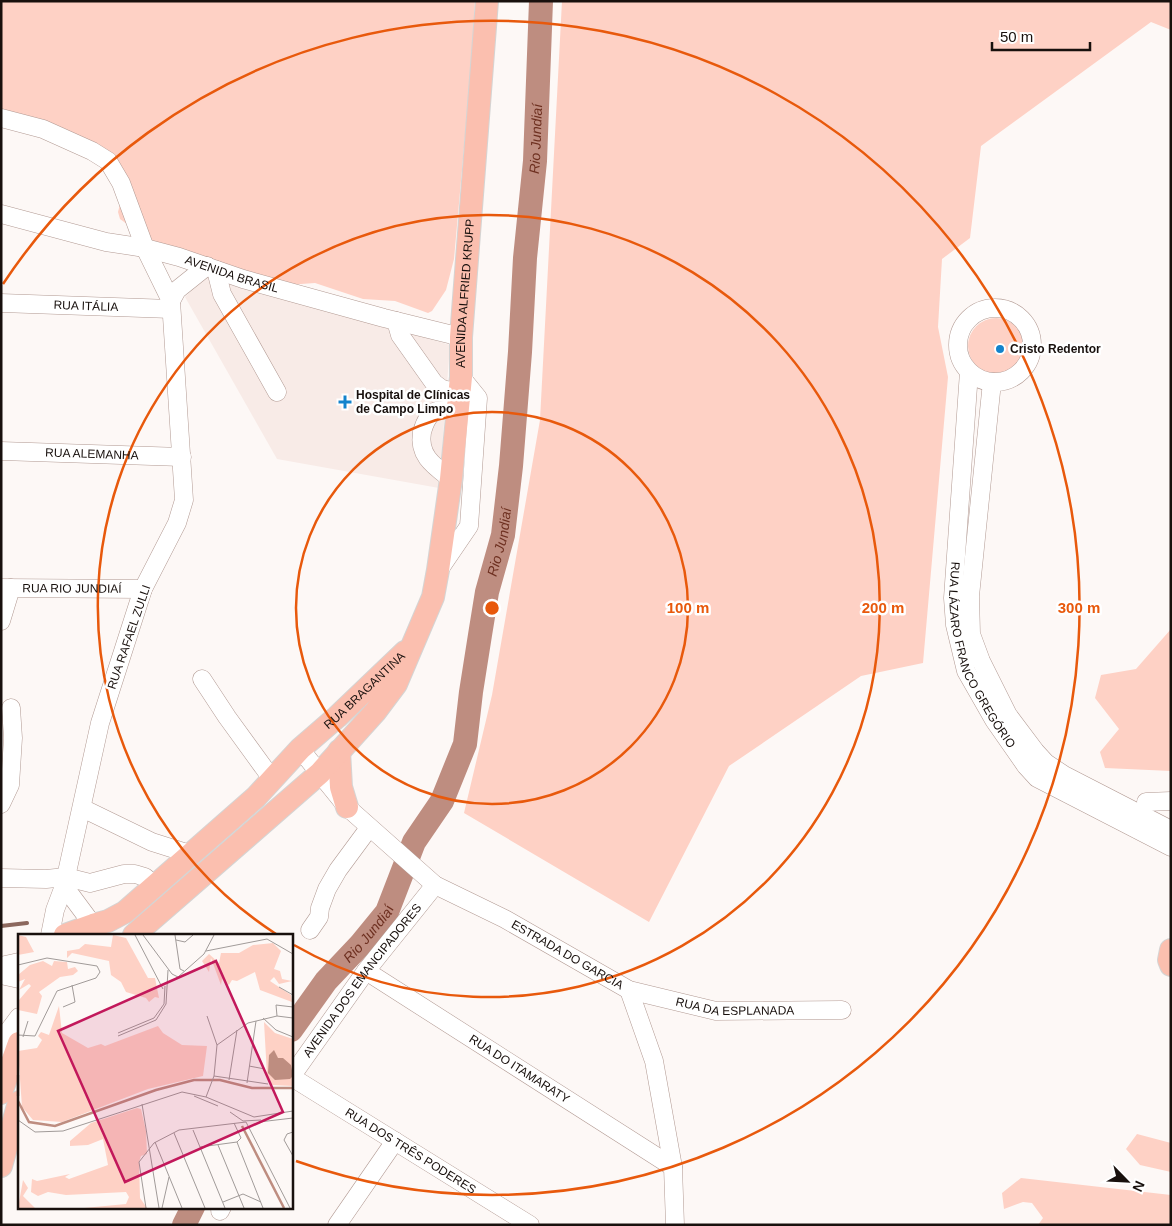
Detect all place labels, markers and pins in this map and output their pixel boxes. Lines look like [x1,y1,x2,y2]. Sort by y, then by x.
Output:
place label: Cristo Redentor [1010,342,1101,356]
marker: Cristo Redentor [994,343,1006,355]
place label: Hospital de Clínicas de Campo Limpo [356,388,470,416]
marker: Hospital de Clínicas de Campo Limpo [338,395,352,409]
centre of rings [483,599,501,617]

